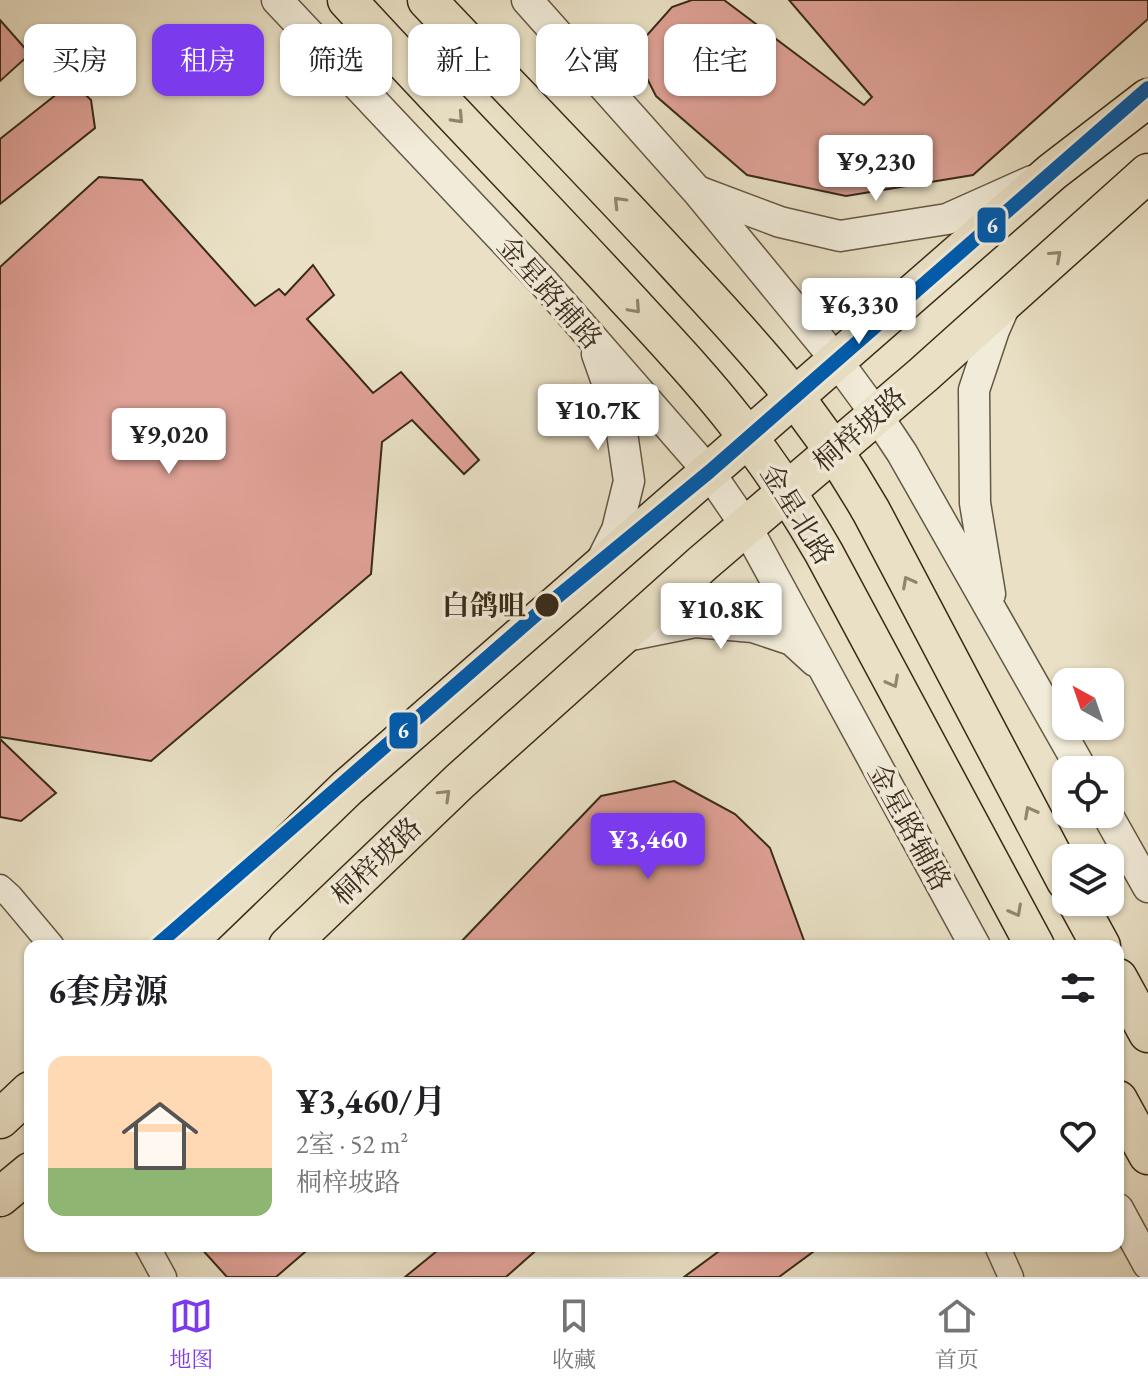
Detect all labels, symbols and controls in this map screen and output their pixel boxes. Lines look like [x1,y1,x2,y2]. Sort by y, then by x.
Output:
chip: 买房 [24,24,136,96]
chip: 租房 [152,24,264,96]
chip: 筛选 [280,24,392,96]
chip: 新上 [408,24,520,96]
chip: 公寓 [536,24,648,96]
chip: 住宅 [664,24,776,96]
one-way arrow [449,109,463,123]
pin: ¥9,230 [811,135,941,203]
text: ¥9,230 [837,144,915,178]
one-way arrow [614,196,628,211]
line badge: 6 [976,206,1007,244]
text: 6 [986,211,998,240]
street label: 金星路辅路 [490,228,610,356]
one-way arrow [1046,251,1061,265]
pin: ¥6,330 [794,278,924,346]
text: ¥6,330 [820,287,898,321]
one-way arrow [626,299,640,313]
street label: 桐梓坡路 [805,379,913,479]
pin: ¥10.7K [533,384,663,452]
text: ¥10.7K [556,393,640,427]
pin: ¥9,020 [104,408,234,476]
text: ¥9,020 [130,417,208,451]
street label: 金星北路 [753,457,843,571]
one-way arrow [903,576,918,591]
pin: ¥10.8K [656,583,786,651]
place label: 白鸽咀 [442,587,526,623]
marker: 白鸽咀 [533,591,561,619]
text: ¥10.8K [679,592,763,626]
north arrow [1052,668,1124,740]
map controls [1052,668,1124,916]
one-way arrow [883,673,899,687]
line badge: 6 [388,711,419,750]
text: 6 [397,716,409,745]
button: locate [1052,756,1124,828]
street label: 金星路辅路 [860,757,960,897]
one-way arrow [436,790,450,804]
one-way arrow [1024,806,1039,821]
street label: 桐梓坡路 [323,809,429,913]
pin: ¥3,460 [583,813,713,881]
text: ¥3,460 [609,822,687,856]
button: layers [1052,844,1124,916]
one-way arrow [1006,902,1021,917]
icon: filters [1056,966,1100,1010]
text: 6套房源 [48,969,168,1013]
text: ¥3,460/月 [296,1079,446,1123]
icon: home [112,1088,208,1184]
icon: heart [1056,1114,1100,1158]
text: 2室 · 52 m² [296,1127,408,1161]
text: 桐梓坡路 [296,1165,400,1199]
tab: 地图 [169,1294,213,1374]
tab: 收藏 [552,1294,596,1374]
tab: 首页 [935,1294,979,1374]

